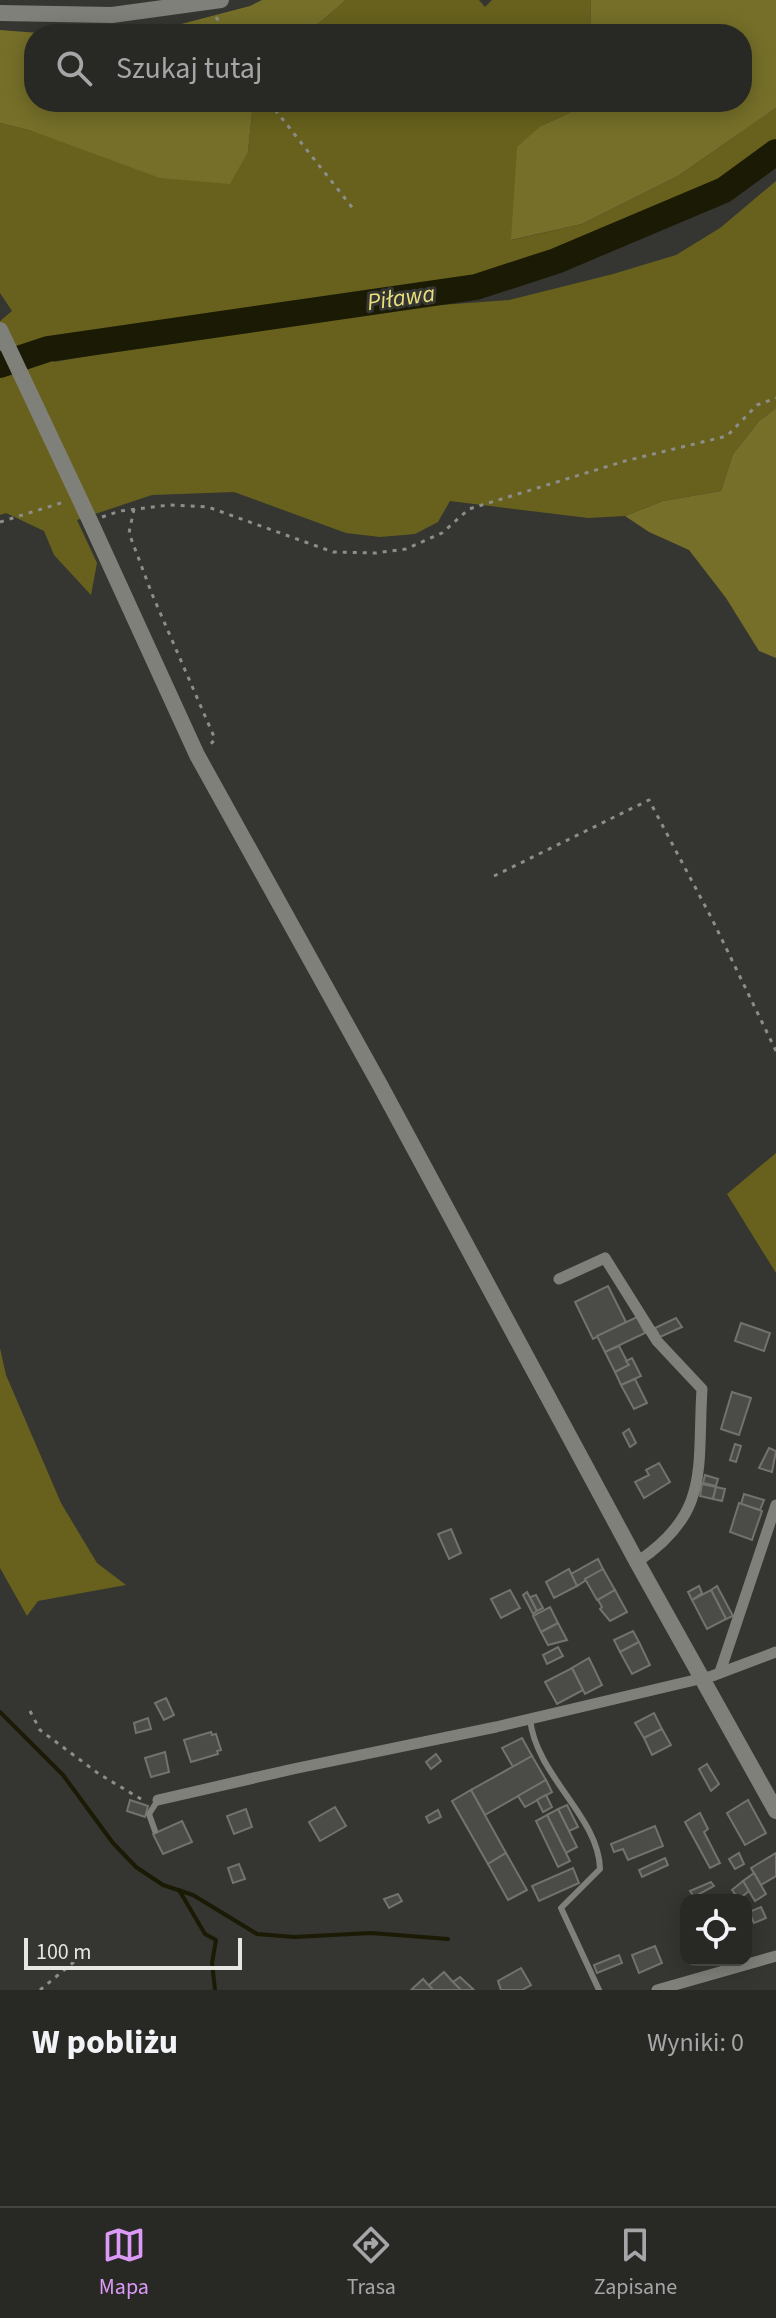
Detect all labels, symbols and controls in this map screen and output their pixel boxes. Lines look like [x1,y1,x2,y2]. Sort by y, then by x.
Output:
search box [24,24,752,112]
icon: search [52,46,96,90]
text: Szukaj tutaj [116,47,262,90]
water label: Piława [365,276,437,320]
map controls [680,1894,752,1966]
button: locate [680,1894,752,1966]
scale bar [24,1934,242,1970]
text: 100 m [36,1936,91,1968]
text: W pobliżu [32,2018,178,2067]
text: Wyniki: 0 [647,2024,744,2061]
tab: Mapa [99,2223,149,2303]
tab: Trasa [347,2223,396,2303]
tab: Zapisane [594,2223,677,2303]

